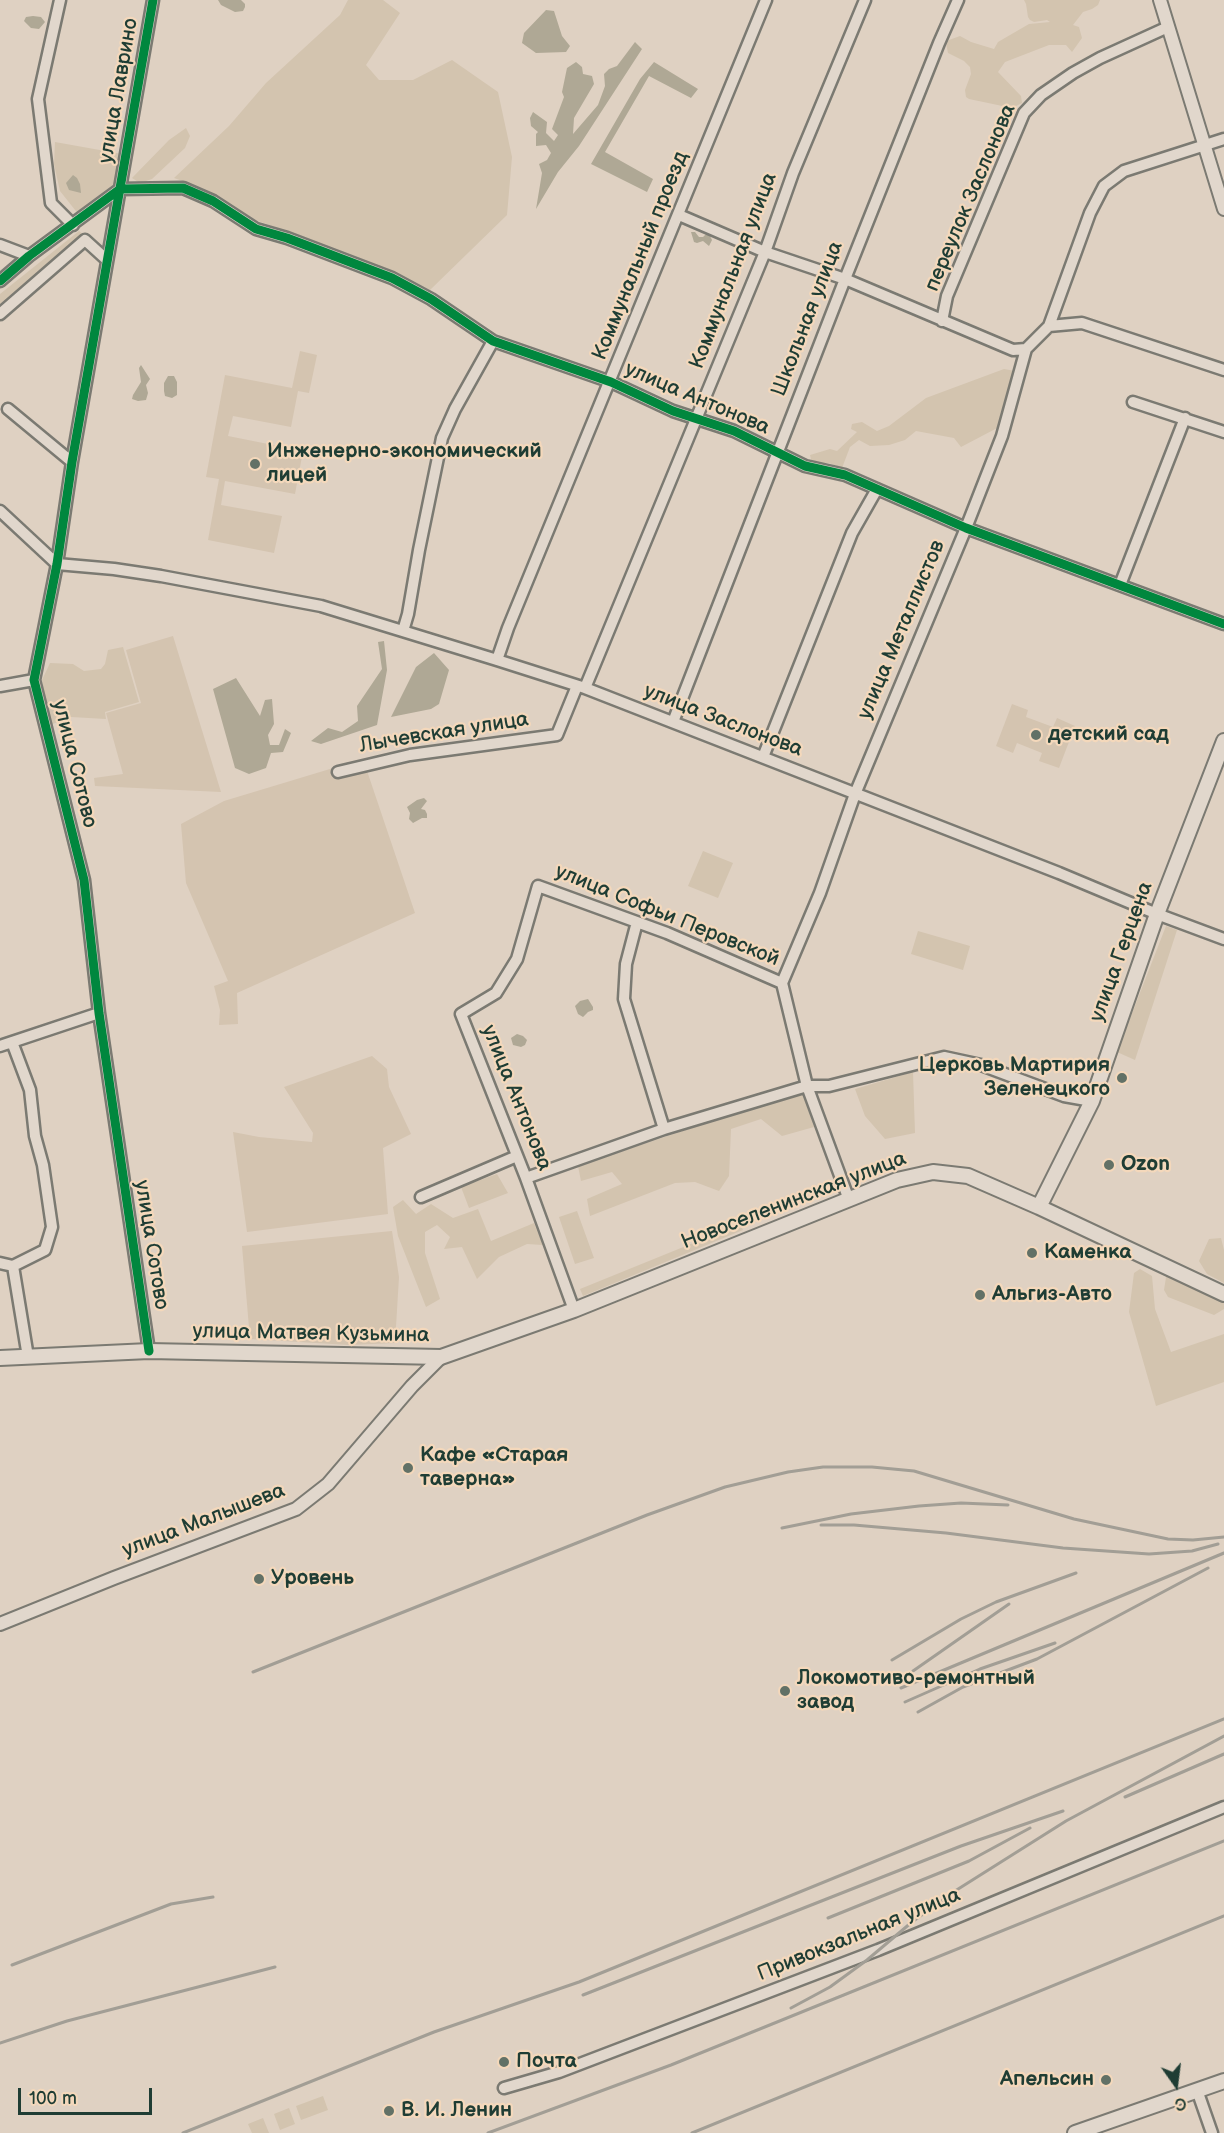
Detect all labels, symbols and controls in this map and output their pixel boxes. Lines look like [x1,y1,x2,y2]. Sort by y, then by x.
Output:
street label: улица Лаврино [94,16,144,166]
street label: переулок Заслонова [920,101,1022,295]
street label: Коммунальный проезд [588,148,694,364]
street label: Коммунальная улица [685,169,783,373]
street label: Школьная улица [767,238,849,400]
street label: улица Антонова [621,357,773,441]
place label: Инженерно-экономический лицей [267,439,542,489]
marker: Инженерно-экономический лицей [248,457,262,471]
street label: улица Металлистов [853,537,951,723]
street label: улица Заслонова [640,679,806,763]
street label: улица Сотово [46,698,102,830]
street label: Лычевская улица [358,707,530,759]
place label: детский сад [1048,722,1169,748]
marker: детский сад [1029,728,1043,742]
street label: улица Софьи Перовской [551,859,783,973]
street label: улица Герцена [1085,878,1159,1026]
street label: улица Антонова [475,1021,557,1175]
place label: Церковь Мартирия Зеленецкого [919,1053,1110,1103]
marker: Церковь Мартирия Зеленецкого [1115,1071,1129,1085]
street label: Новоселенинская улица [678,1146,910,1256]
place label: Ozon [1121,1152,1170,1178]
marker: Ozon [1102,1158,1116,1172]
street label: улица Сотово [128,1178,174,1312]
place label: Каменка [1044,1240,1131,1266]
marker: Каменка [1025,1246,1039,1260]
place label: Альгиз-Авто [992,1282,1112,1308]
marker: Альгиз-Авто [973,1288,987,1302]
street label: улица Матвея Кузьмина [192,1319,430,1349]
place label: Кафе «Старая таверна» [420,1443,568,1493]
marker: Кафе «Старая таверна» [401,1461,415,1475]
street label: улица Малышева [119,1478,289,1564]
place label: Уровень [271,1566,354,1592]
marker: Уровень [252,1572,266,1586]
place label: Локомотиво-ремонтный завод [797,1666,1035,1716]
marker: Локомотиво-ремонтный завод [778,1684,792,1698]
street label: Привокзальная улица [754,1883,964,1987]
place label: Почта [516,2049,577,2075]
marker: Почта [497,2055,511,2069]
north arrow [1146,2055,1206,2115]
place label: Апельсин [1000,2067,1094,2093]
marker: Апельсин [1099,2073,1113,2087]
scale bar [21,2076,154,2114]
text: 100 m [29,2088,77,2109]
text: С [1173,2092,1188,2114]
place label: В. И. Ленин [401,2098,512,2124]
marker: В. И. Ленин [382,2104,396,2118]

